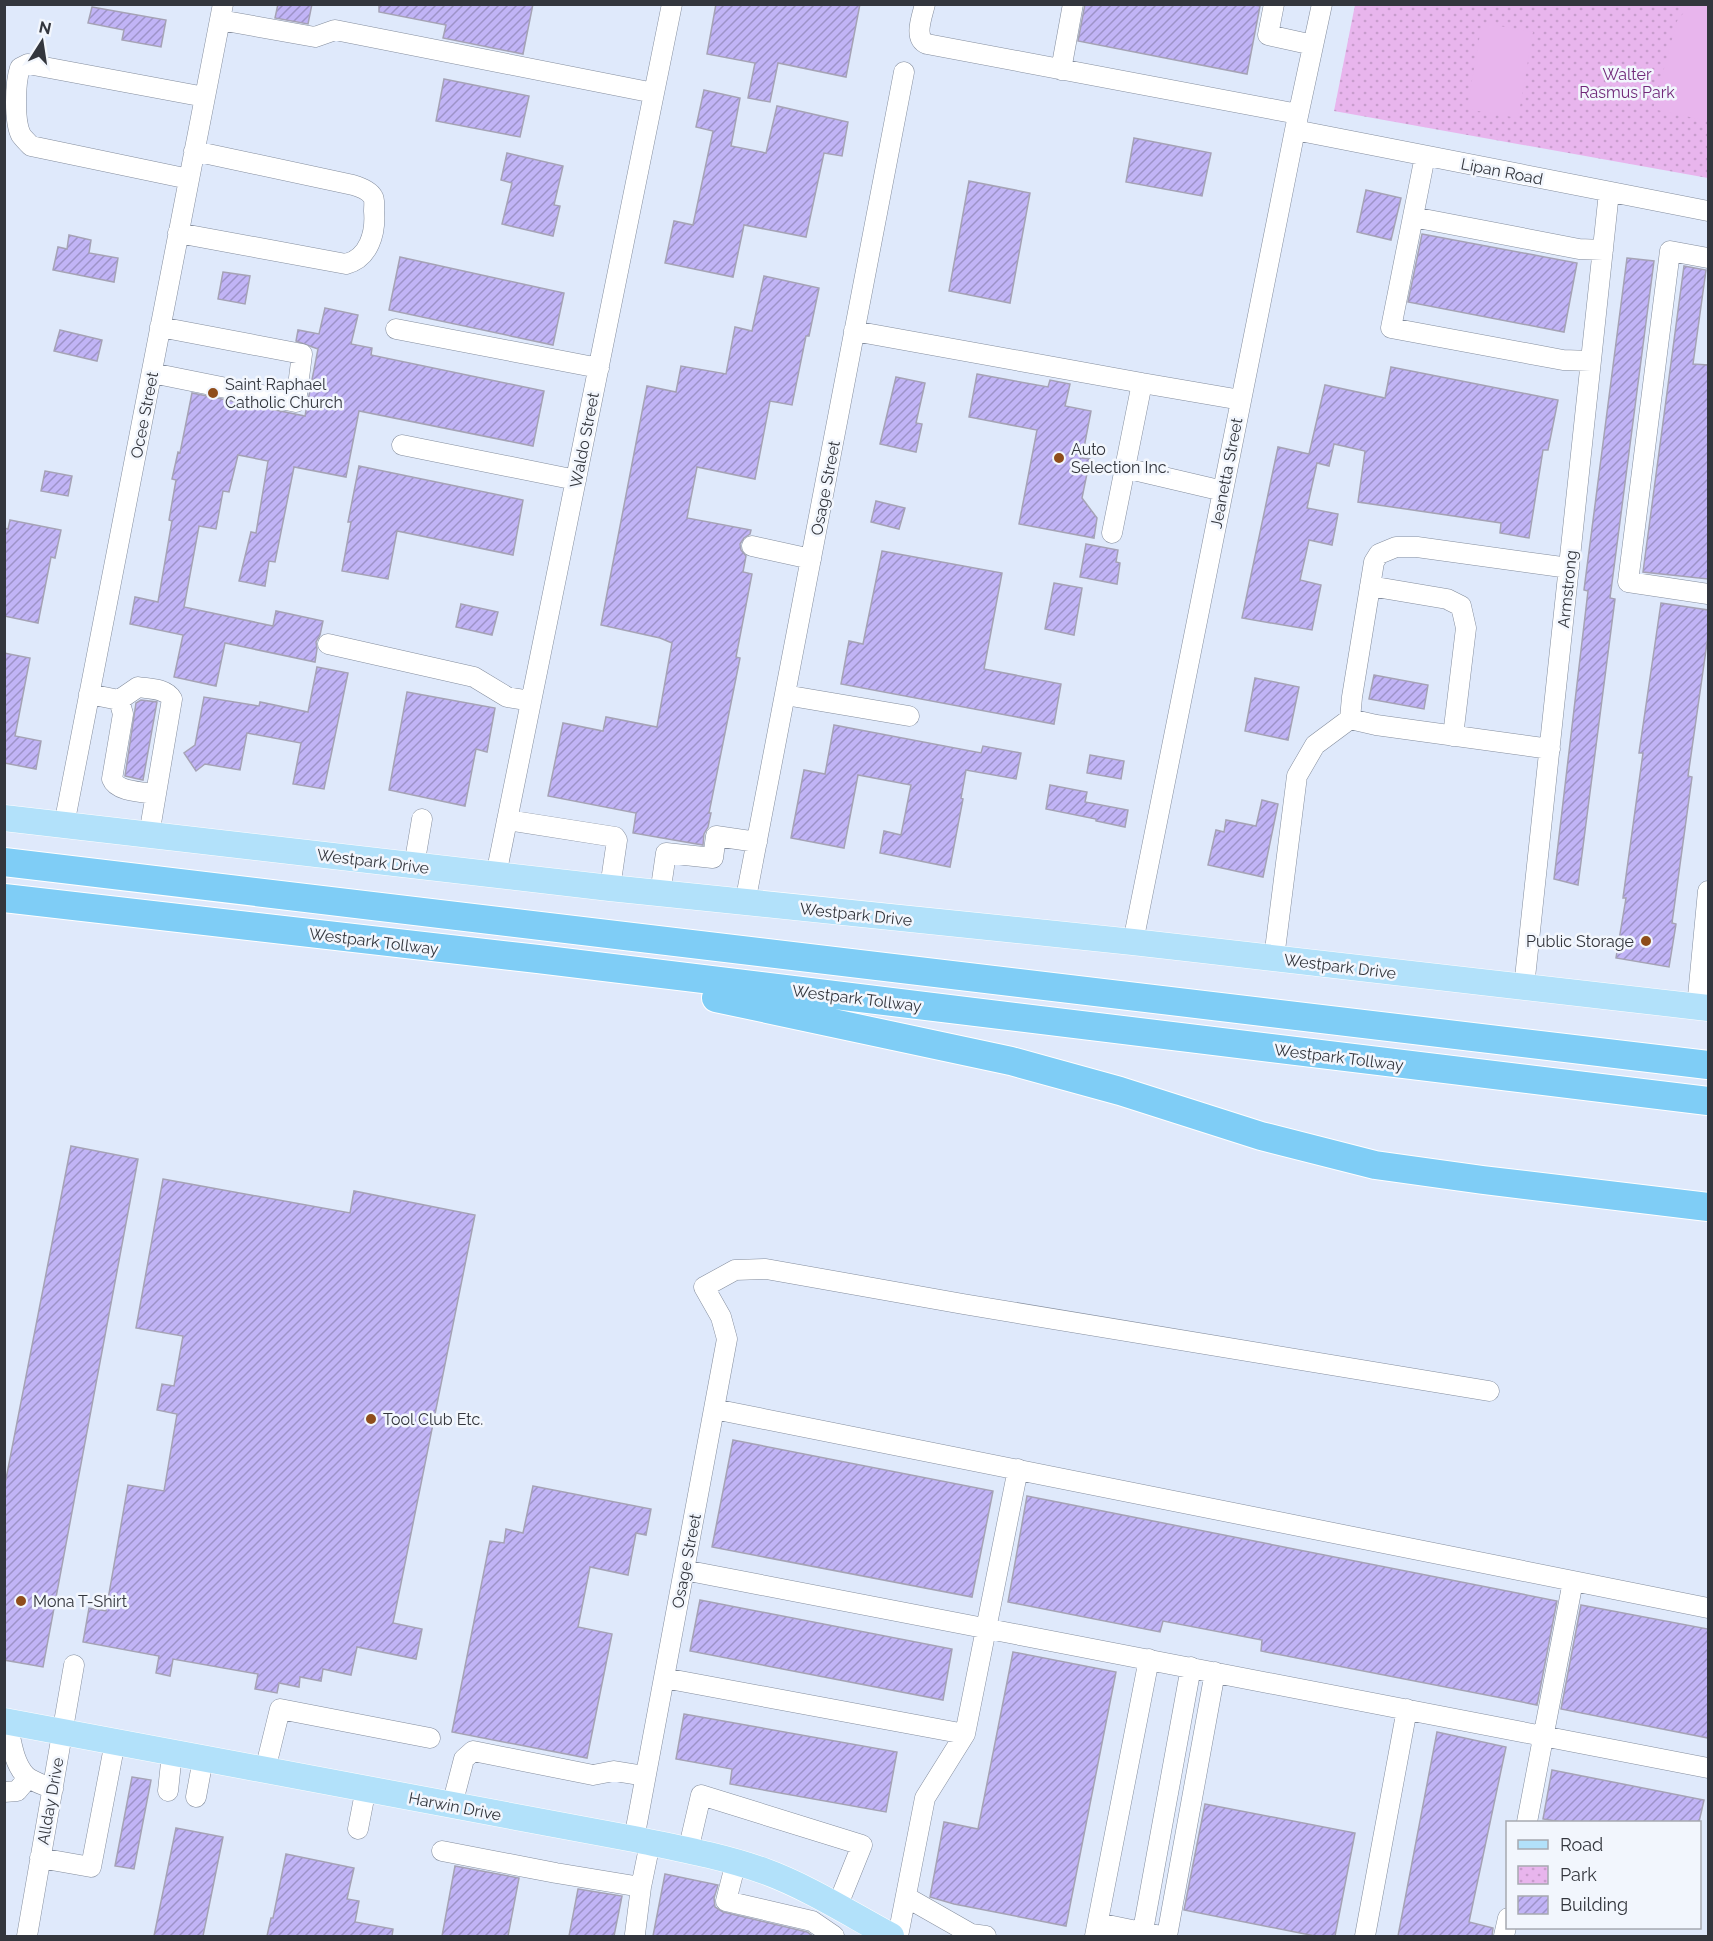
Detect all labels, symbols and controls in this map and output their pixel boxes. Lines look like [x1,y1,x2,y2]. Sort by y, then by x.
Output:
north arrow [12,12,72,72]
text: N [37,17,53,38]
park label: Walter Rasmus Park [1579,65,1675,102]
street label: Lipan Road [1459,154,1545,189]
street label: Ocee Street [127,369,162,460]
place label: Saint Raphael Catholic Church [225,375,343,412]
marker: Saint Raphael Catholic Church [206,386,220,400]
street label: Waldo Street [566,390,603,489]
street label: Jeanetta Street [1206,416,1247,530]
street label: Osage Street [807,438,844,537]
place label: Auto Selection Inc. [1071,440,1170,477]
marker: Auto Selection Inc. [1052,451,1066,465]
street label: Armstrong [1554,549,1581,629]
street label: Westpark Drive [316,845,430,878]
street label: Westpark Drive [799,899,913,930]
street label: Westpark Tollway [308,924,440,959]
place label: Public Storage [1526,932,1634,951]
marker: Public Storage [1639,934,1653,948]
street label: Westpark Drive [1283,950,1397,983]
street label: Westpark Tollway [791,981,923,1016]
street label: Westpark Tollway [1273,1040,1405,1075]
place label: Tool Club Etc. [383,1410,483,1429]
marker: Tool Club Etc. [364,1412,378,1426]
street label: Osage Street [668,1511,705,1610]
place label: Mona T-Shirt [33,1592,128,1611]
marker: Mona T-Shirt [14,1594,28,1608]
street label: Allday Drive [33,1756,68,1846]
street label: Harwin Drive [407,1788,503,1825]
legend [1506,1821,1701,1929]
text: Road [1560,1834,1603,1855]
text: Park [1560,1864,1597,1885]
text: Building [1560,1894,1628,1915]

